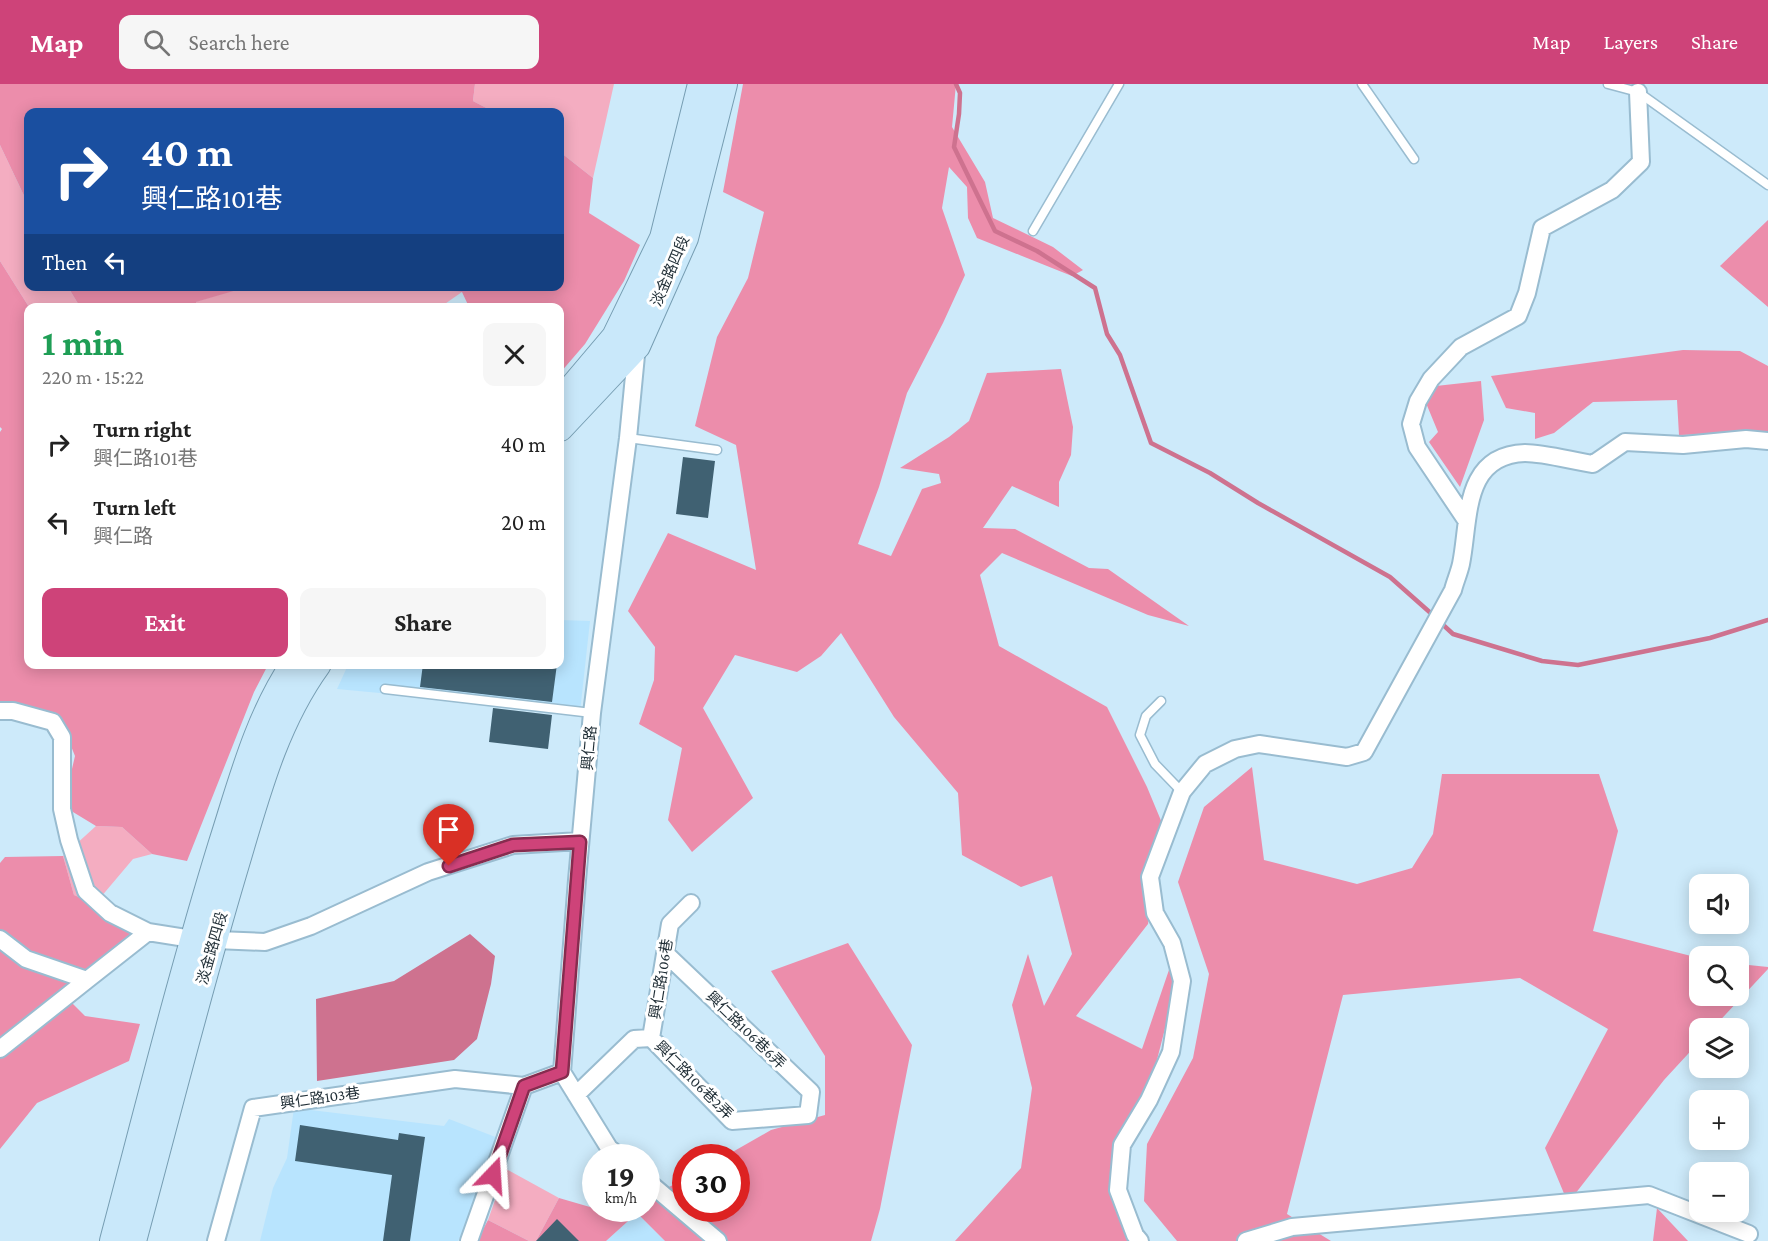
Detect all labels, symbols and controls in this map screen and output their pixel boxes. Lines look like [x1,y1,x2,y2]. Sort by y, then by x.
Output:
search box [119,15,539,69]
icon: search [140,26,173,59]
text: Map [30,27,83,58]
text: Search here [188,30,289,55]
text: Map [1532,30,1571,54]
text: Layers [1604,30,1658,54]
text: Share [1691,30,1738,54]
text: 40 m [141,128,233,175]
icon: right [42,132,120,210]
text: 興仁路101巷 [141,184,282,214]
street label: 淡金路四段 [648,233,692,309]
icon: left [99,246,132,279]
text: Then [42,250,87,275]
text: 1 min [42,323,124,363]
button: close [483,323,546,386]
text: 220 m · 15:22 [42,366,144,388]
text: Turn right [93,417,191,442]
icon: right [42,428,75,461]
text: 40 m [501,432,546,457]
text: 興仁路101巷 [93,447,198,469]
text: Turn left [93,495,176,520]
icon: left [42,506,75,539]
text: 20 m [501,510,546,535]
text: 興仁路 [93,525,153,547]
button: Exit [42,588,288,657]
button: Share [300,588,546,657]
street label: 興仁路 [579,725,599,771]
pin [423,804,474,866]
icon: arrive [432,813,465,846]
map controls [1689,874,1749,1222]
button: sound [1689,874,1749,934]
street label: 淡金路四段 [194,910,230,986]
street label: 興仁路106巷 [647,938,675,1020]
button: search [1689,946,1749,1006]
street label: 興仁路106巷6弄 [703,988,789,1072]
button: layers [1689,1018,1749,1078]
street label: 興仁路106巷2弄 [652,1038,736,1122]
street label: 興仁路103巷 [279,1084,361,1112]
button: + [1689,1090,1749,1150]
position arrow [461,1143,525,1207]
speed limit sign: 30 [672,1144,750,1222]
text: 19 [607,1159,635,1192]
button: − [1689,1162,1749,1222]
text: km/h [605,1190,637,1206]

